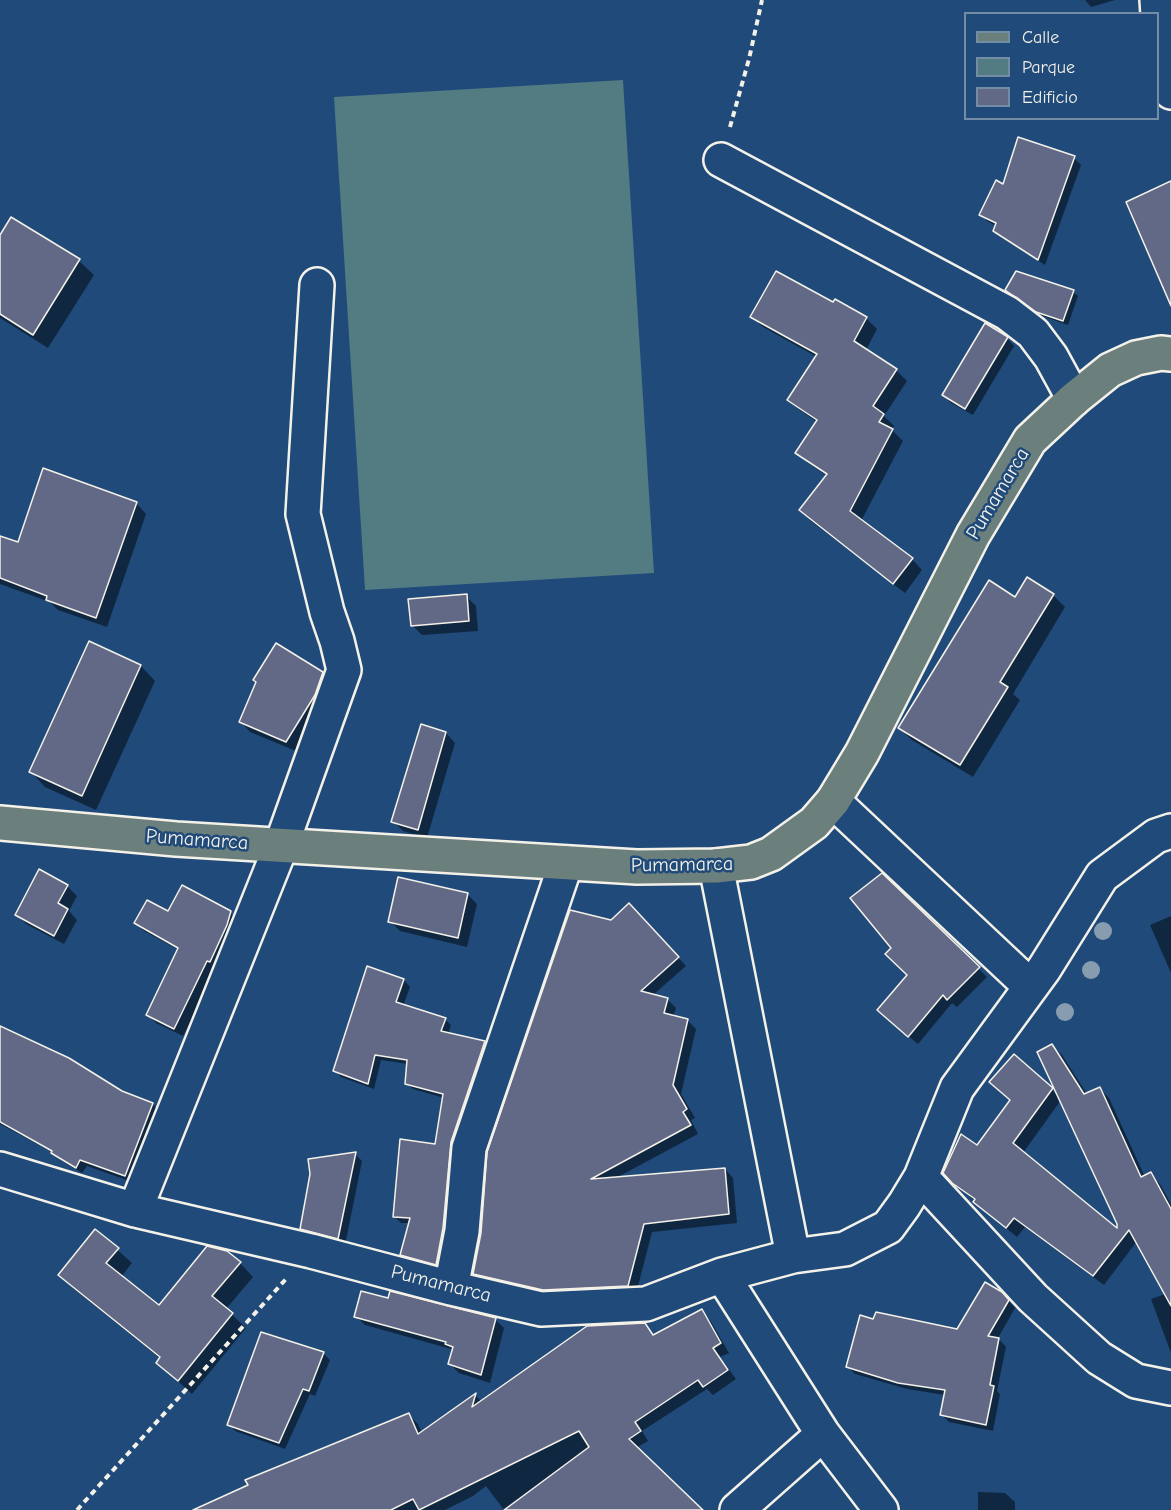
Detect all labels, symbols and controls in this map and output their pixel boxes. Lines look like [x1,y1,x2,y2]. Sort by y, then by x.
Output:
legend [964,12,1159,120]
text: Calle [1022,27,1059,48]
text: Parque [1022,57,1075,78]
text: Edificio [1022,87,1078,108]
street label: Pumamarca [961,444,1035,544]
street label: Pumamarca [145,824,249,856]
street label: Pumamarca [631,852,733,878]
street label: Pumamarca [388,1260,494,1308]

